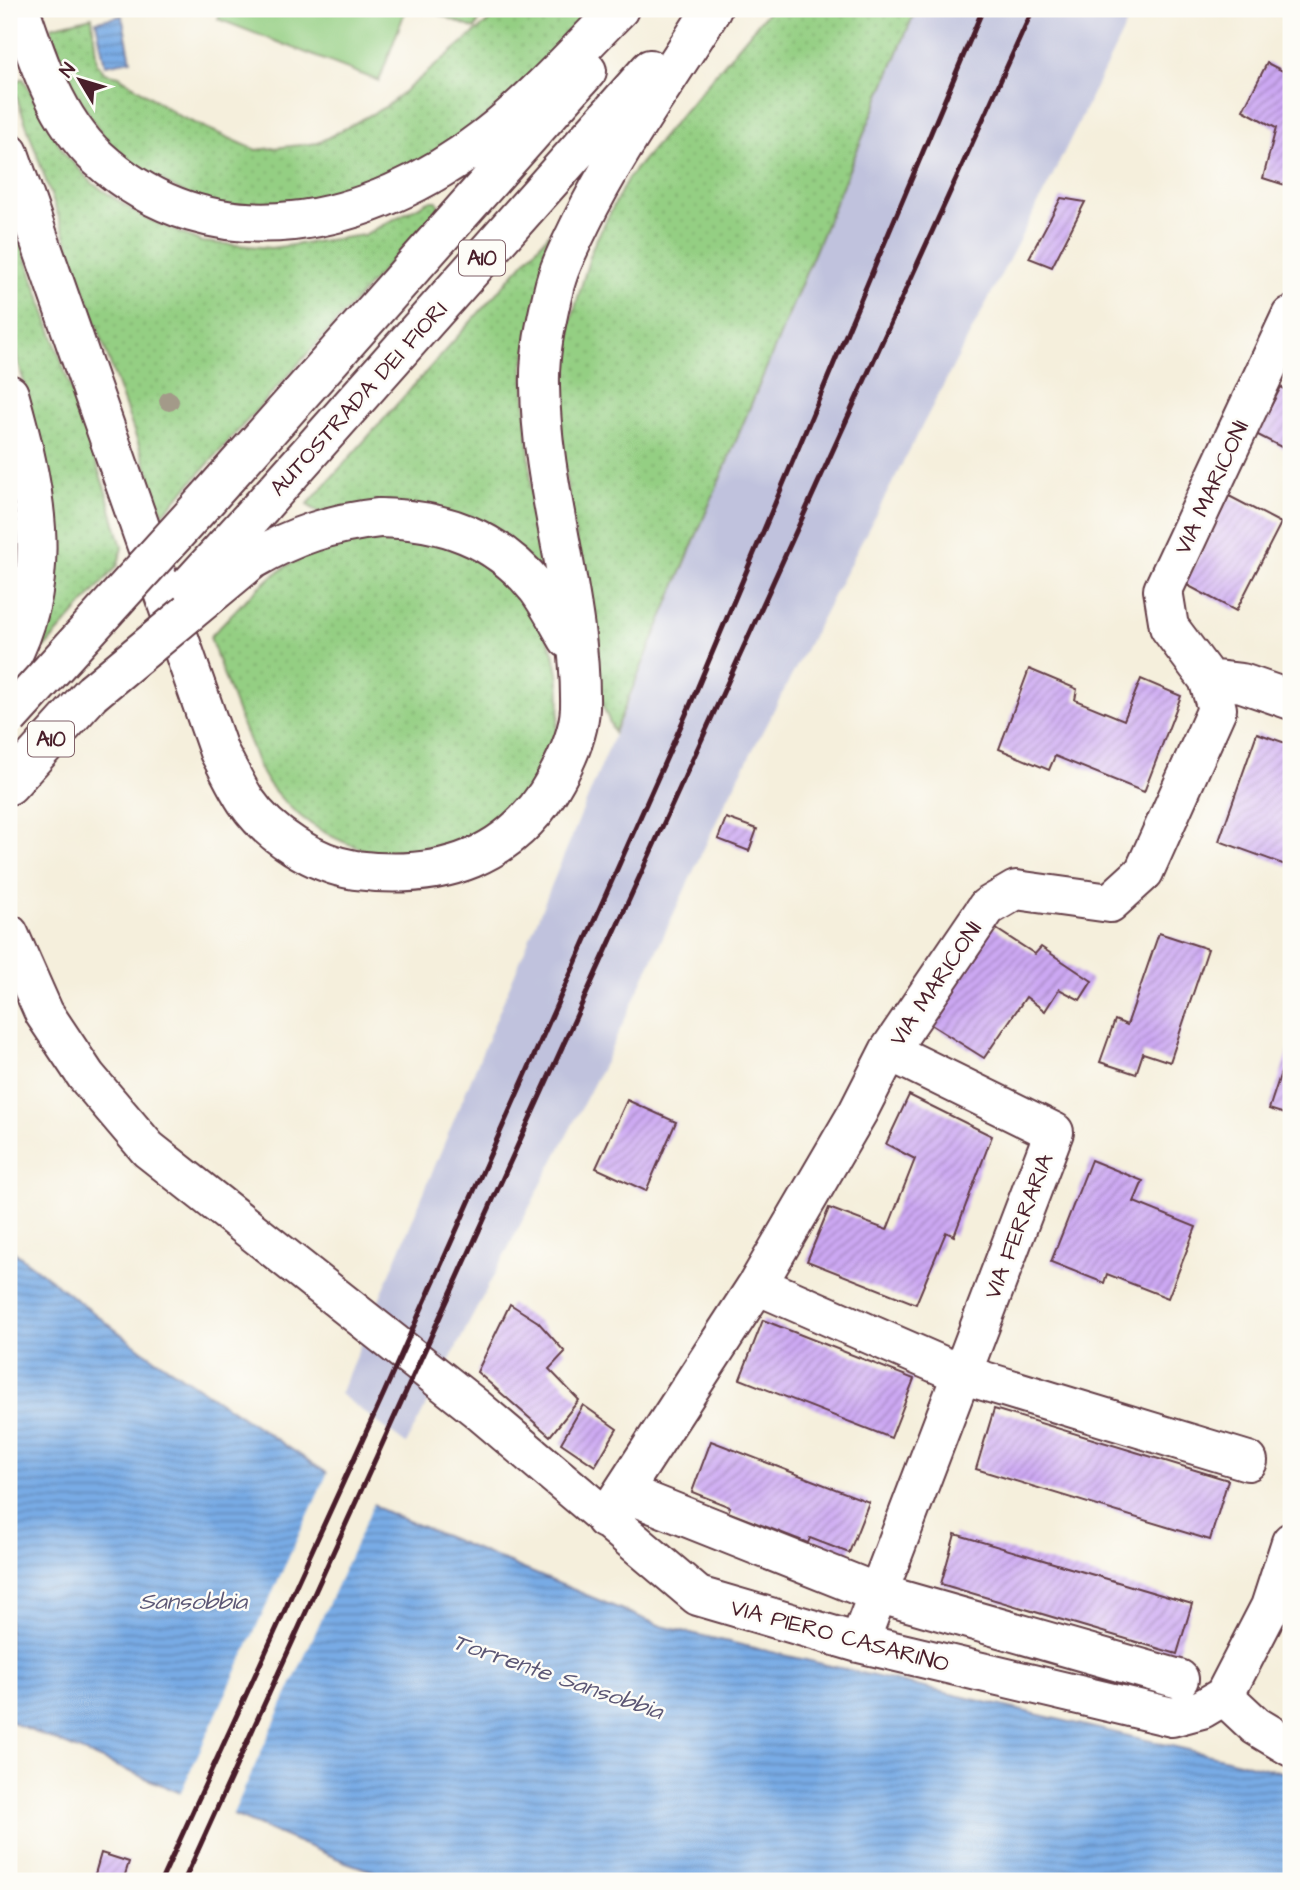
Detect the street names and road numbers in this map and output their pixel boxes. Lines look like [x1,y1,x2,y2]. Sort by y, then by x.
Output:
road number: A10 [459,240,505,276]
street label: AUTOSTRADA DEI FIORI [262,294,455,503]
street label: VIA MARICONI [1167,415,1257,560]
road number: A10 [28,722,74,756]
street label: VIA MARICONI [882,914,990,1053]
street label: VIA FERRARIA [976,1149,1061,1304]
street label: VIA PIERO CASARINO [727,1591,952,1681]

